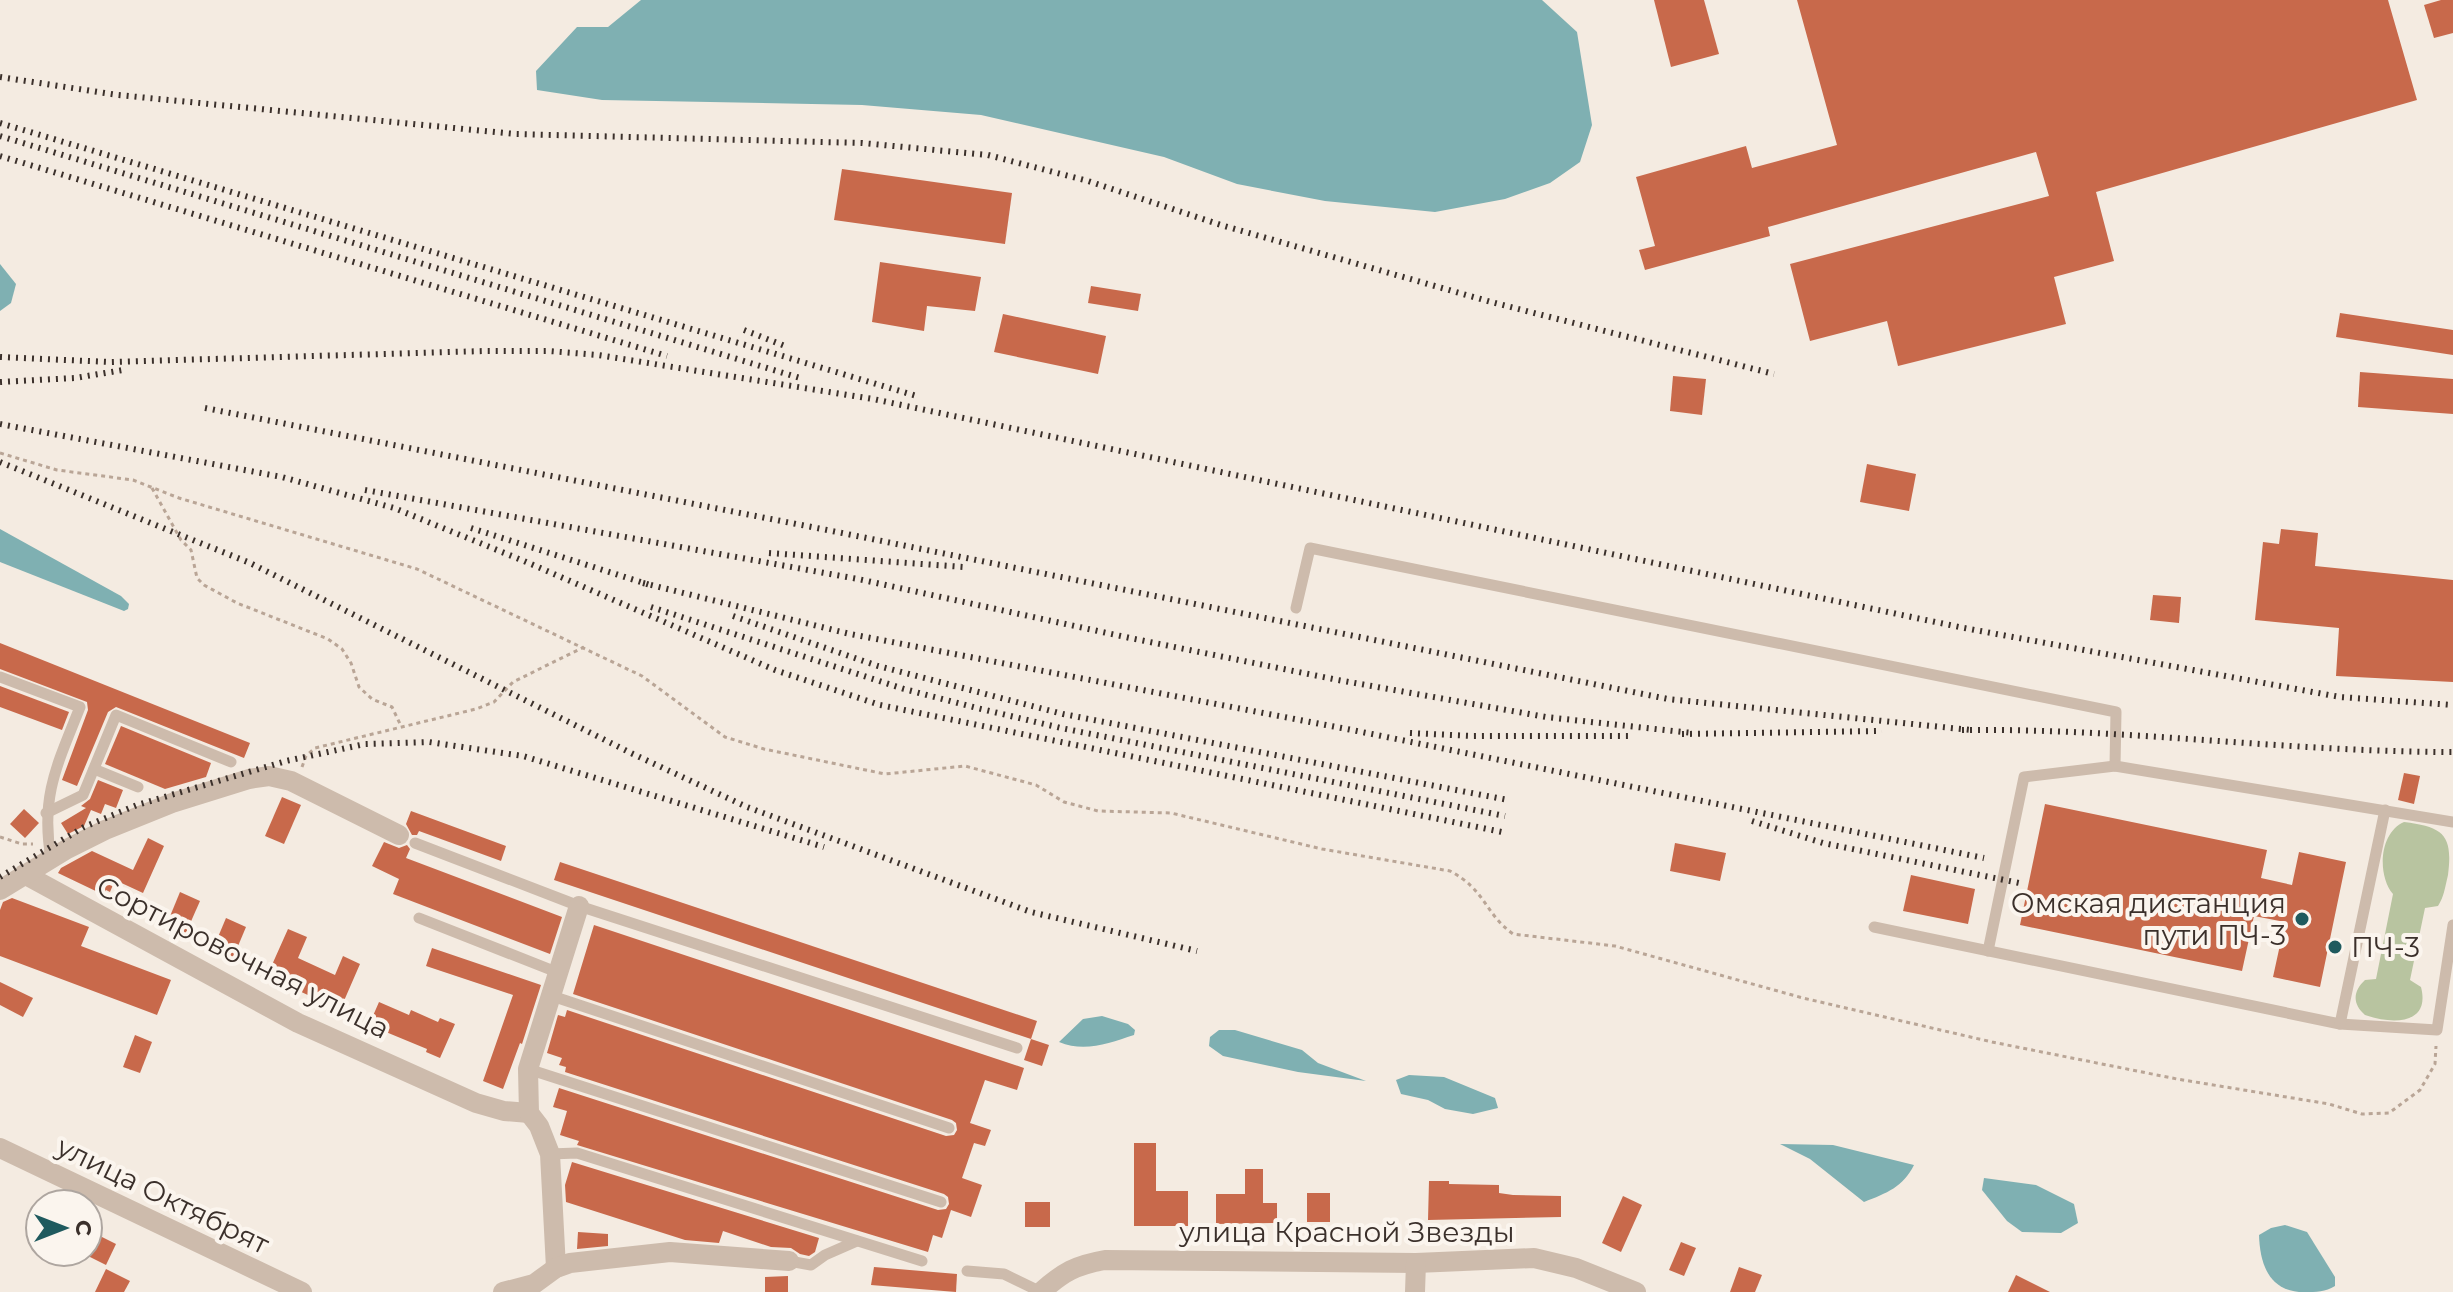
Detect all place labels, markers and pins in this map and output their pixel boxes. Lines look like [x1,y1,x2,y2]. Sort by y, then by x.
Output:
place label: Омская дистанция пути ПЧ-3 [2011,886,2286,952]
marker: Омская дистанция пути ПЧ-3 [2293,910,2311,928]
place label: ПЧ-3 [2351,930,2420,964]
marker: ПЧ-3 [2326,938,2344,956]

